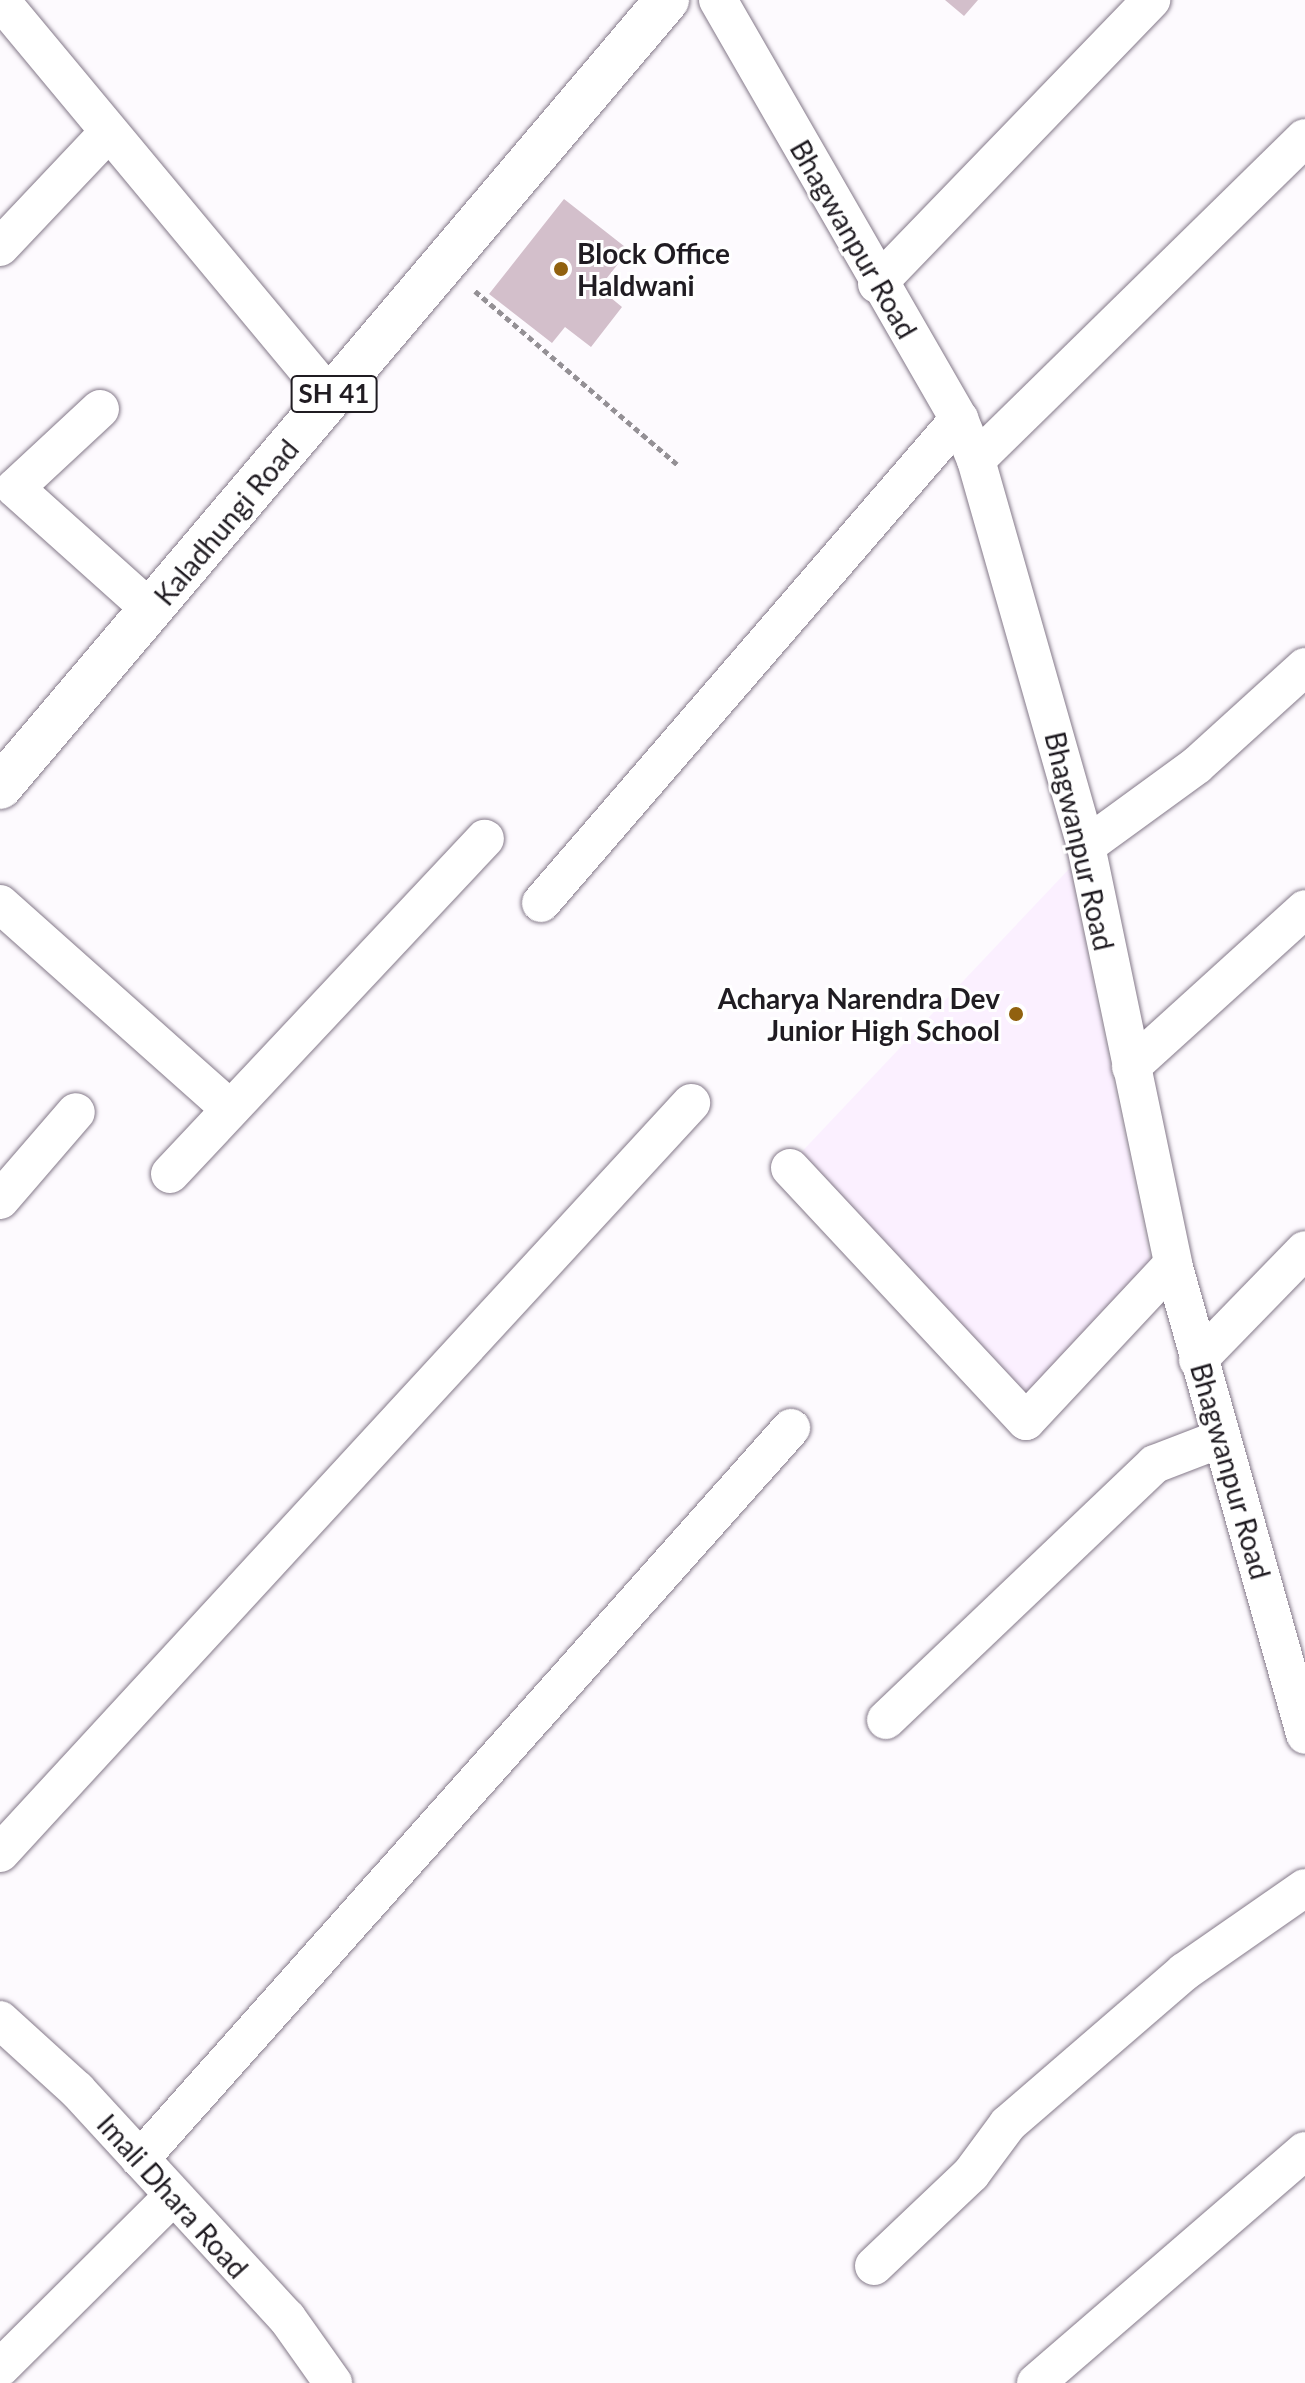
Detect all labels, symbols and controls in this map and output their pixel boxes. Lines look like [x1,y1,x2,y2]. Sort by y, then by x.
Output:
street label: Bhagwanpur Road [783,134,925,344]
place label: Block Office Haldwani [577,236,730,302]
marker: Block Office Haldwani [552,260,570,278]
road number: SH 41 [290,372,378,416]
street label: Kaladhungi Road [147,432,305,612]
street label: Bhagwanpur Road [1038,728,1122,954]
place label: Acharya Narendra Dev Junior High School [718,981,1000,1047]
marker: Acharya Narendra Dev Junior High School [1007,1005,1025,1023]
street label: Bhagwanpur Road [1184,1359,1278,1583]
street label: Imali Dhara Road [91,2107,255,2285]

